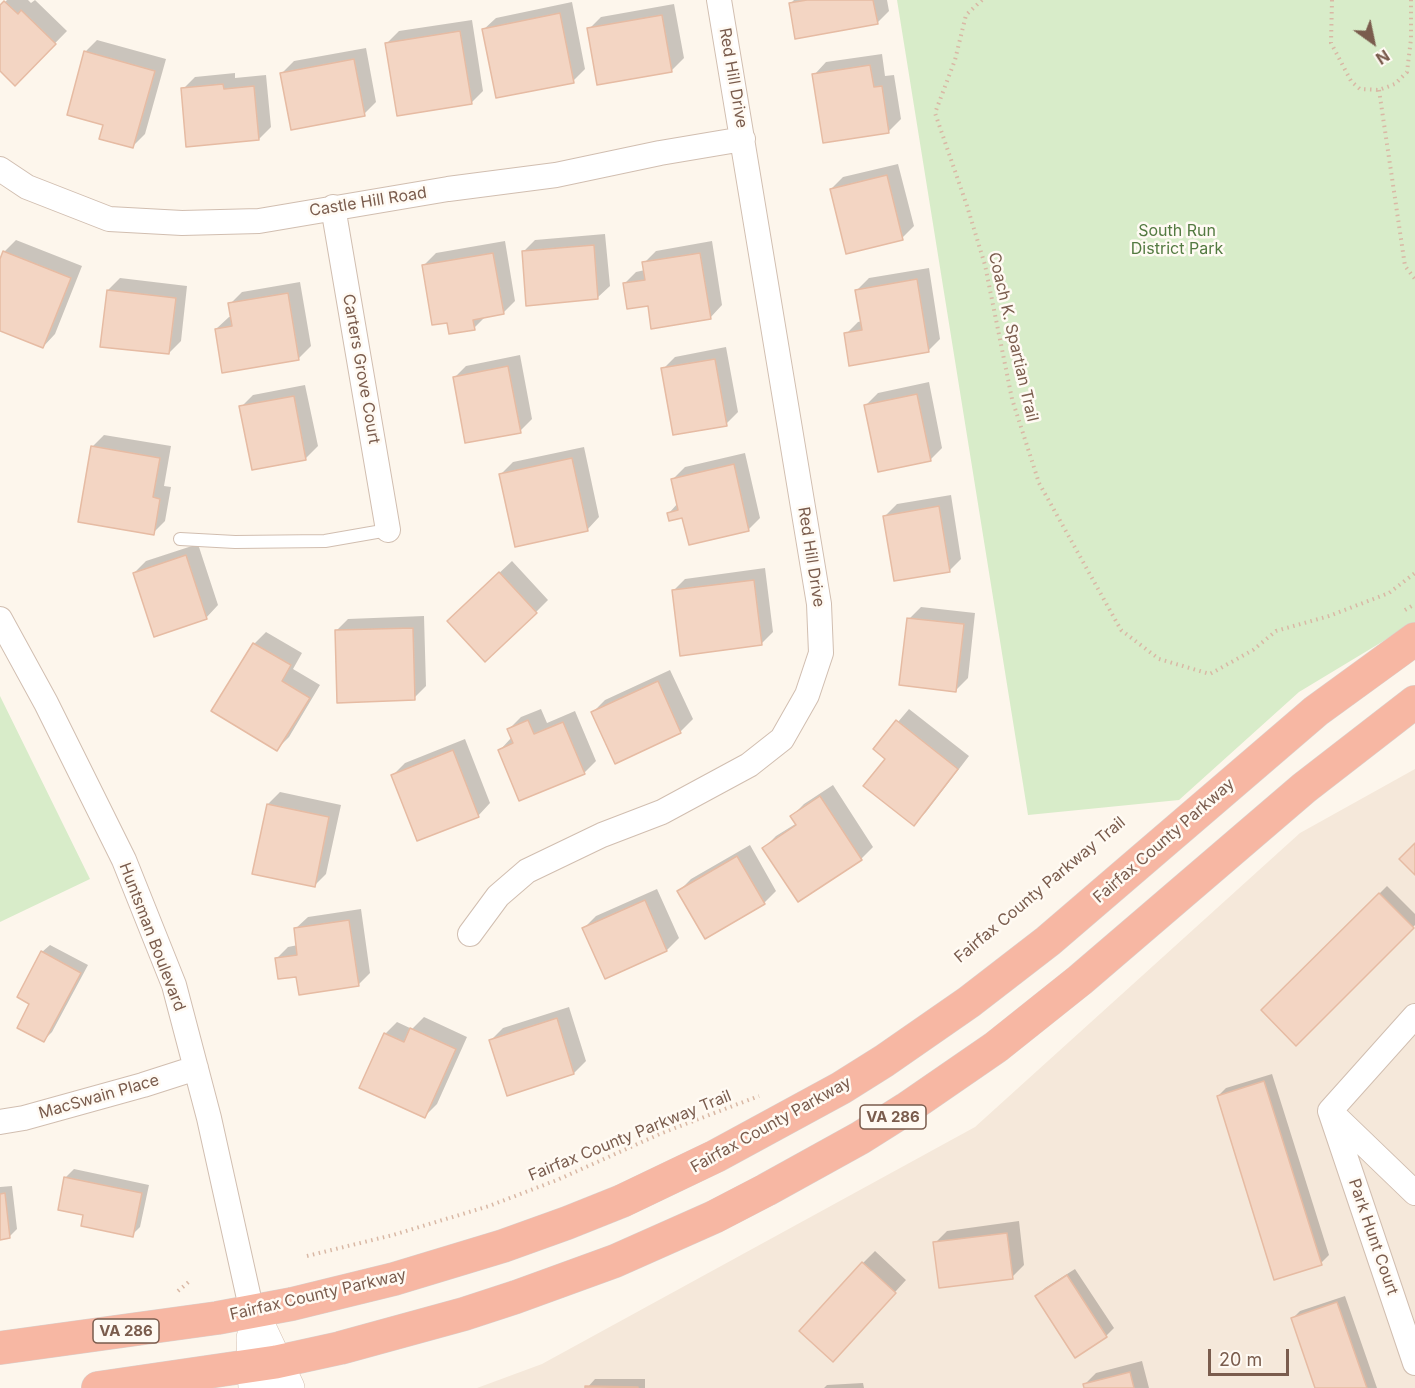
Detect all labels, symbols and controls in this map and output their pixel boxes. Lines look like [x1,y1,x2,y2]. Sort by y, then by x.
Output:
north arrow [1343,12,1403,72]
street label: Red Hill Drive [715,26,751,130]
text: N [1372,45,1393,69]
street label: Castle Hill Road [308,183,428,221]
park label: South Run District Park [1131,221,1223,259]
street label: Coach K. Spartian Trail [984,251,1042,423]
street label: Carters Grove Court [338,292,384,446]
street label: Red Hill Drive [794,505,828,609]
street label: Fairfax County Parkway [1090,775,1238,907]
street label: Fairfax County Parkway Trail [951,813,1129,967]
street label: Huntsman Boulevard [115,860,189,1014]
street label: MacSwain Place [37,1071,161,1123]
street label: Fairfax County Parkway [687,1073,855,1177]
street label: Fairfax County Parkway Trail [526,1086,734,1186]
road number: VA 286 [860,1105,926,1129]
street label: Park Hunt Court [1344,1176,1402,1298]
street label: Fairfax County Parkway [228,1265,408,1325]
road number: VA 286 [93,1319,159,1343]
scale bar [1211,1337,1292,1375]
text: 20 m [1219,1349,1262,1370]

